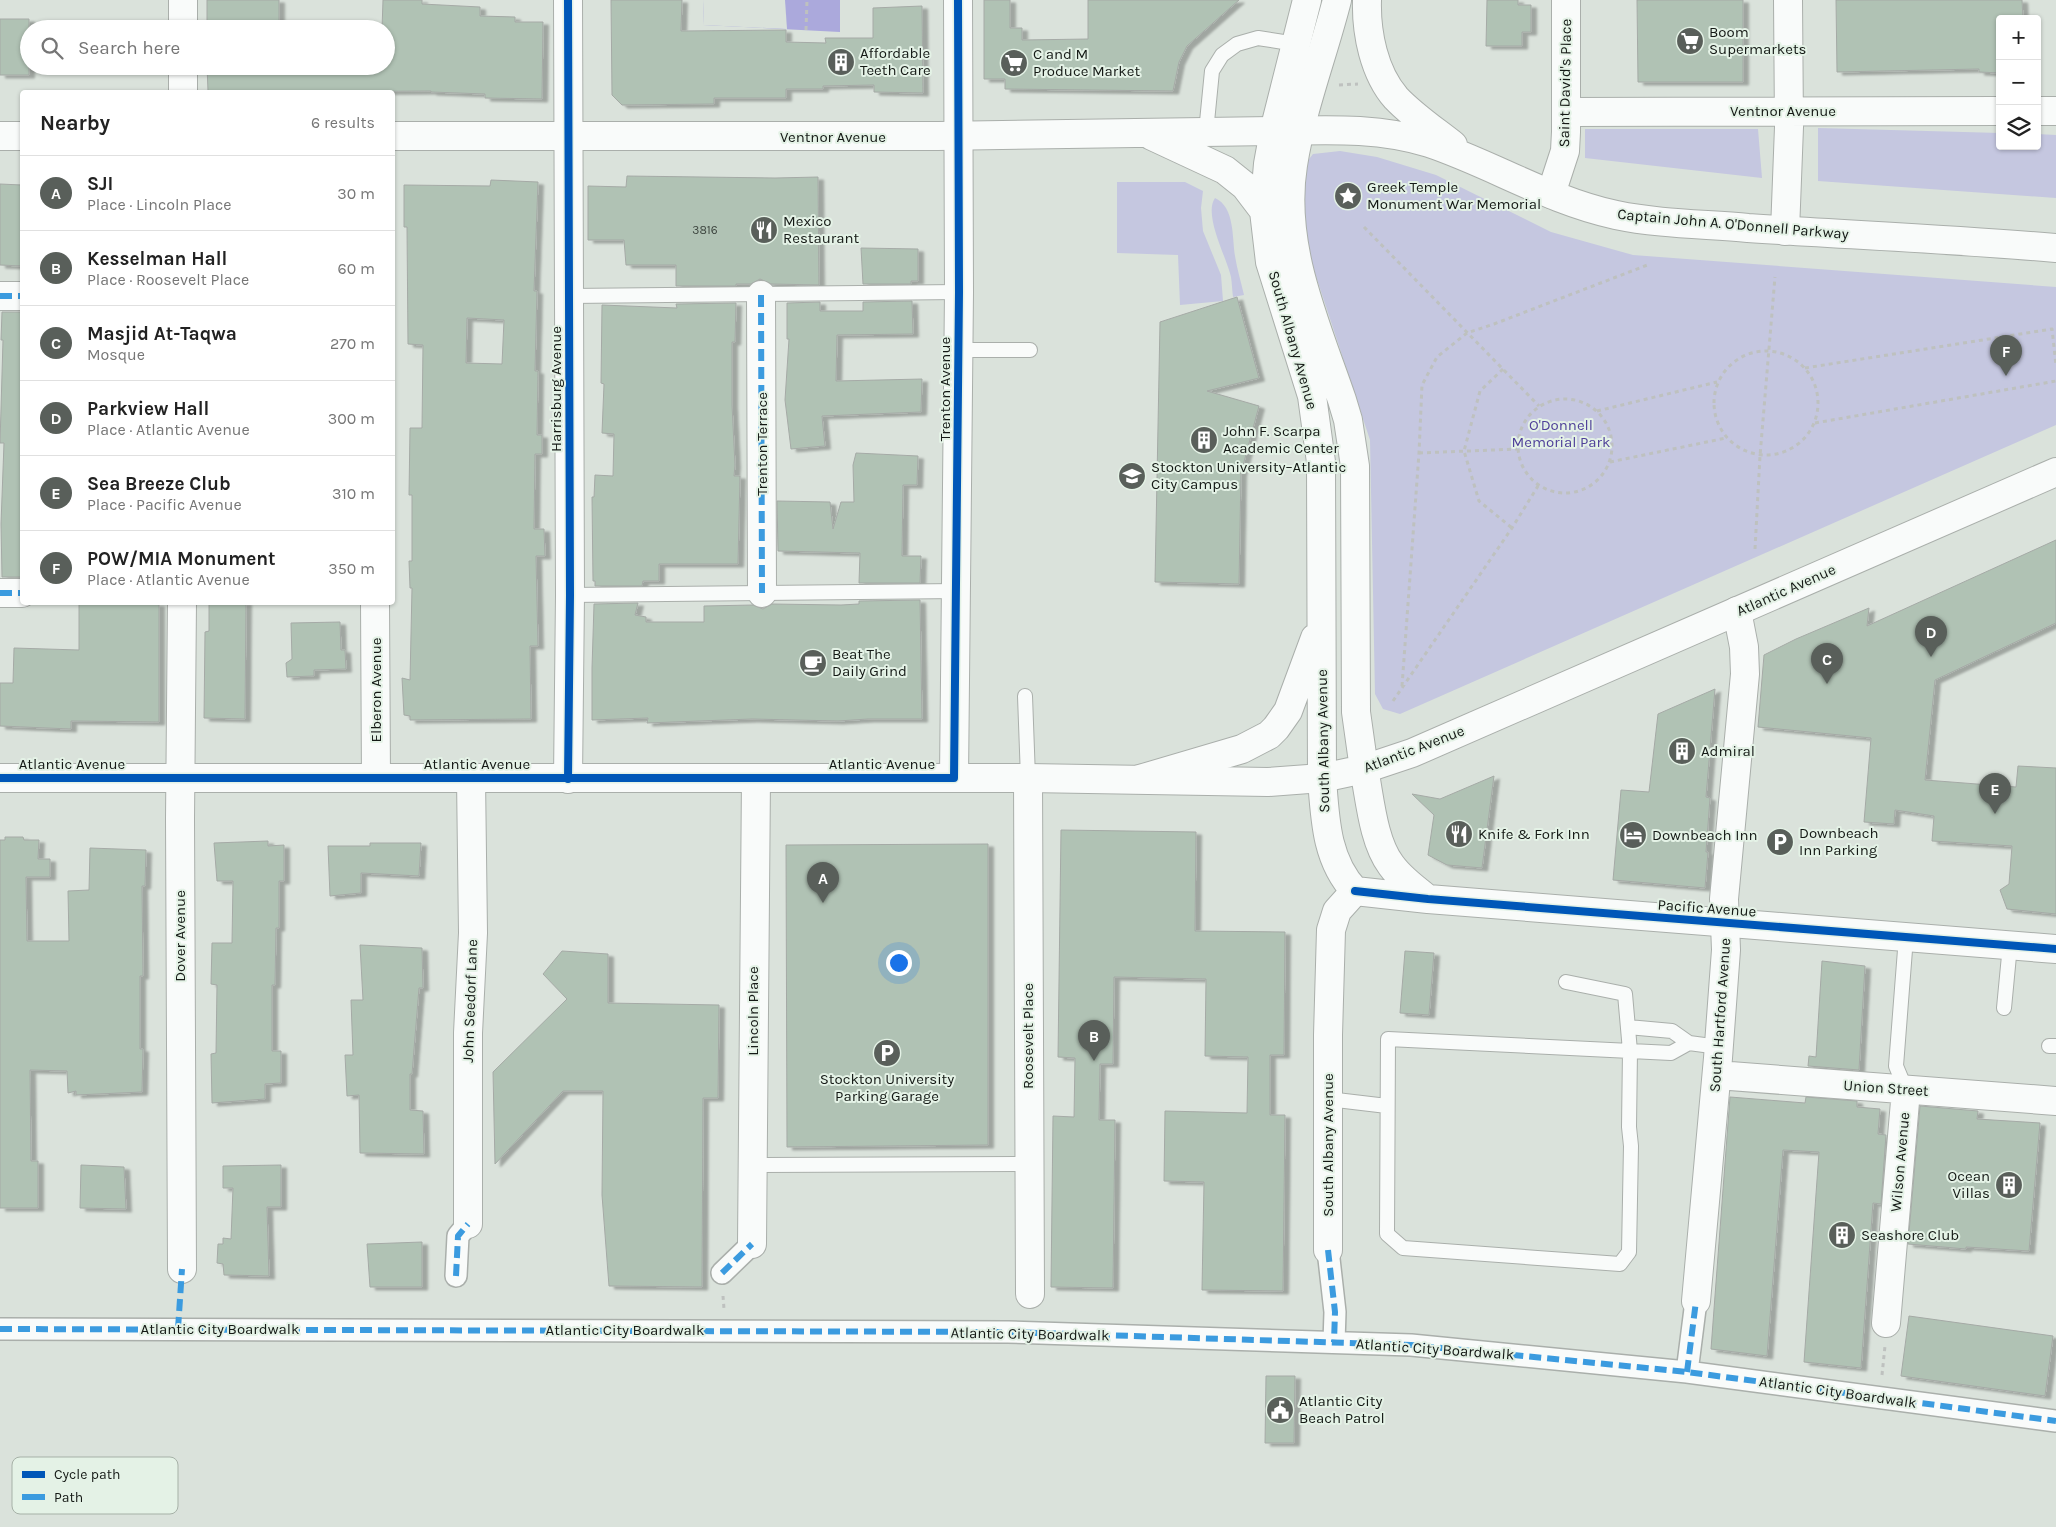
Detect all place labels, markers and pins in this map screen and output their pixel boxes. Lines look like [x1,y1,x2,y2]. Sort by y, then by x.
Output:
place label: Boom Supermarkets [1709,23,1806,58]
supermarket icon: Boom Supermarkets [1675,26,1705,56]
place label: Affordable Teeth Care [860,44,931,79]
place label: C and M Produce Market [1033,45,1140,80]
building icon: Affordable Teeth Care [826,47,856,77]
supermarket icon: C and M Produce Market [999,48,1029,78]
place label: Greek Temple Monument War Memorial [1367,178,1541,213]
place icon: Greek Temple Monument War Memorial [1333,181,1363,211]
place label: Mexico Restaurant [783,212,859,247]
restaurant icon: Mexico Restaurant [749,215,779,245]
pin: F [1990,335,2022,376]
place label: John F. Scarpa Academic Center [1223,422,1339,457]
building icon: John F. Scarpa Academic Center [1189,425,1219,455]
place label: Stockton University–Atlantic City Campus [1151,458,1346,493]
school or university icon: Stockton University–Atlantic City Campus [1117,461,1147,491]
pin: D [1915,616,1947,657]
pin: C [1811,643,1843,684]
place label: Beat The Daily Grind [832,645,907,680]
cafe icon: Beat The Daily Grind [798,648,828,678]
building icon: Admiral [1667,736,1697,766]
place label: Admiral [1701,742,1755,760]
pin: E [1979,773,2011,814]
restaurant icon: Knife & Fork Inn [1444,819,1474,849]
hotel icon: Downbeach Inn [1618,820,1648,850]
place label: Downbeach Inn Parking [1799,824,1879,859]
place label: Knife & Fork Inn [1478,825,1590,843]
place label: Downbeach Inn [1652,826,1758,844]
parking icon: Downbeach Inn Parking [1765,827,1795,857]
pin: A [807,862,839,903]
pin: B [1078,1020,1110,1061]
parking icon: Stockton University Parking Garage [872,1038,902,1068]
place label: Stockton University Parking Garage [820,1070,954,1105]
place label: Ocean Villas [1948,1167,1990,1202]
building icon: Ocean Villas [1994,1170,2024,1200]
building icon: Seashore Club [1827,1220,1857,1250]
place label: Seashore Club [1861,1226,1959,1244]
place label: Atlantic City Beach Patrol [1299,1392,1385,1427]
public building icon: Atlantic City Beach Patrol [1265,1395,1295,1425]

